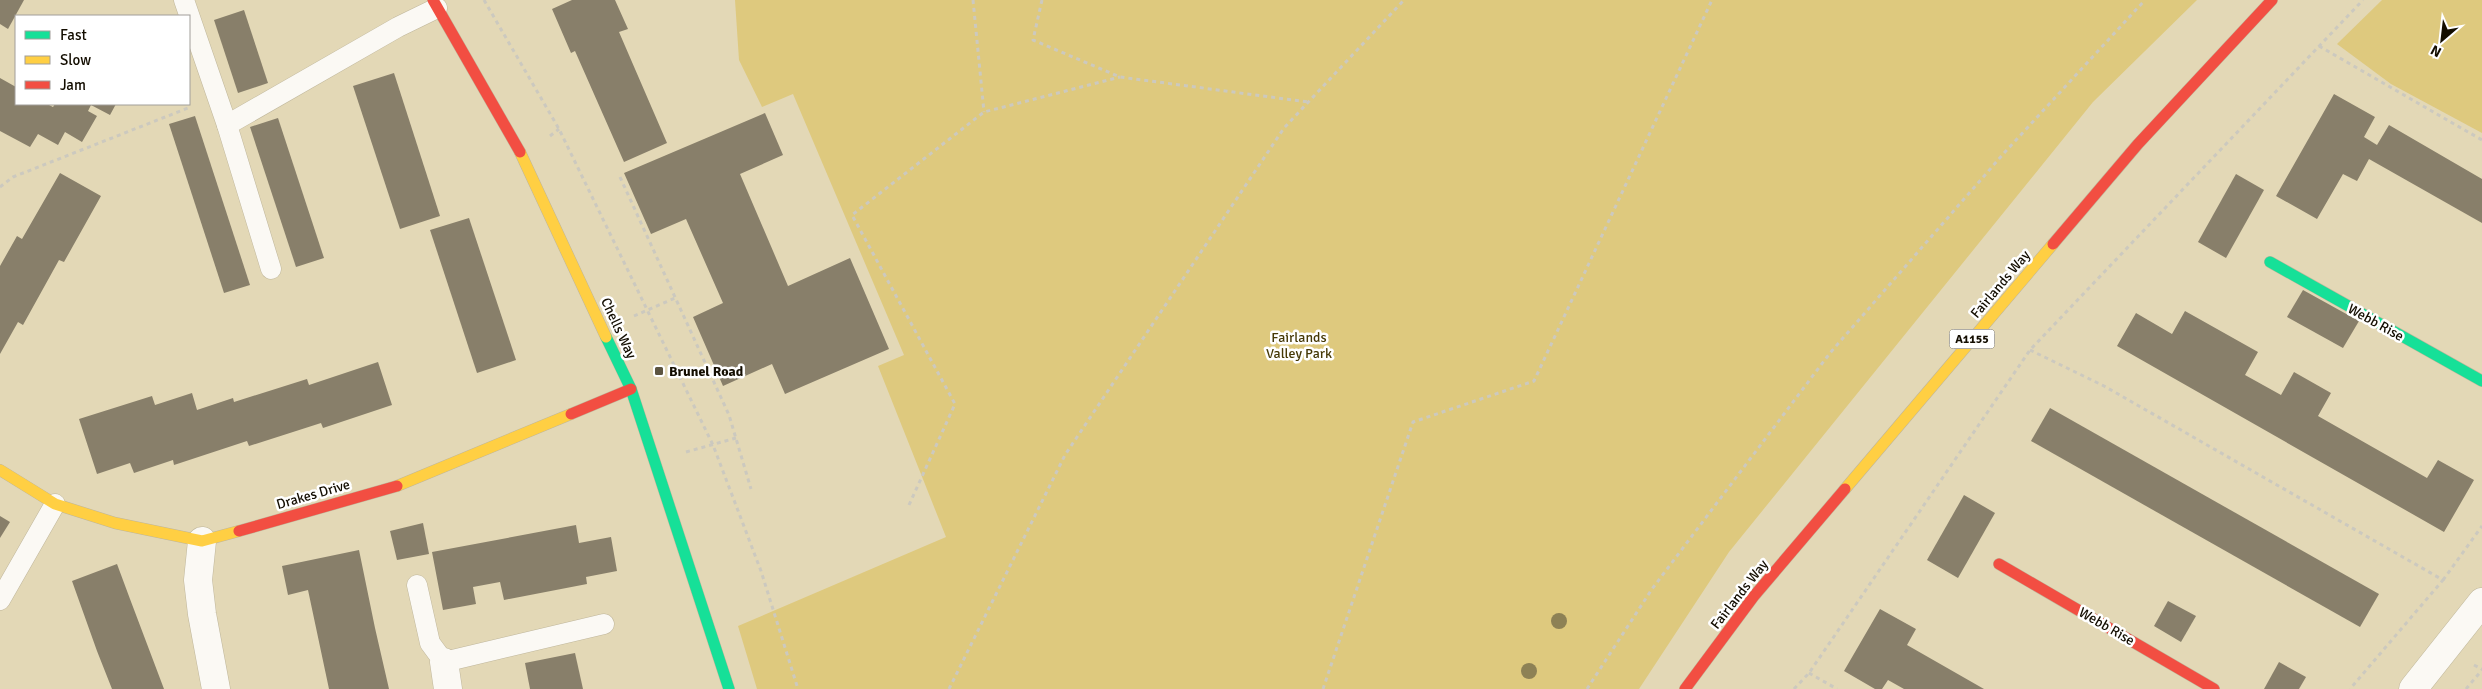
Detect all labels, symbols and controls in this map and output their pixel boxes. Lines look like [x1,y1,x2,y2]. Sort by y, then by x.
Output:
legend [15,15,190,105]
north arrow [2417,15,2467,65]
text: Fast [60,26,87,44]
text: N [2428,41,2444,61]
text: Slow [60,51,91,69]
text: Jam [60,76,86,94]
street label: Fairlands Way [1967,247,2034,322]
street label: Chells Way [597,295,640,362]
street label: Webb Rise [2345,300,2407,345]
park label: Fairlands Valley Park [1266,329,1332,362]
road number: A1155 [1950,329,1994,348]
place label: Brunel Road [669,363,744,380]
marker: Brunel Road [653,365,665,377]
street label: Drakes Drive [275,476,352,513]
street label: Fairlands Way [1707,556,1772,632]
street label: Webb Rise [2076,604,2138,649]

